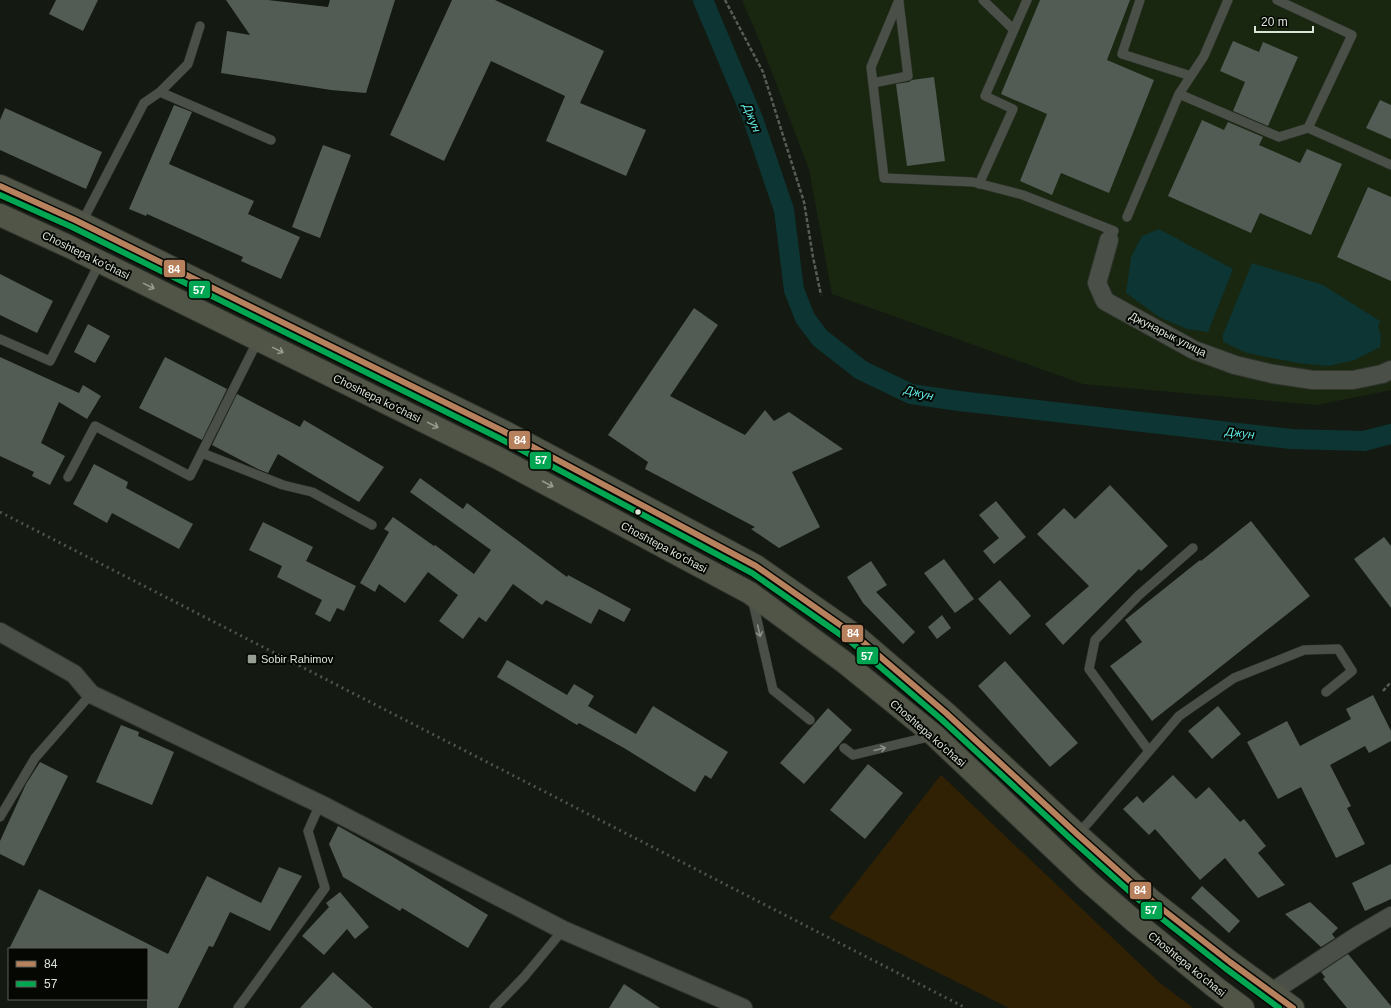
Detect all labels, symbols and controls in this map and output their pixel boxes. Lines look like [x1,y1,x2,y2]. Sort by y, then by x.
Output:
scale bar [1255,8,1313,34]
text: 20 m [1261,15,1288,29]
water label: Джун [739,100,764,135]
street label: Choshtepa ko'chasi [40,229,132,281]
line badge: 84 [163,259,186,278]
text: 84 [168,263,181,275]
line badge: 57 [188,280,211,299]
one-way arrow [143,283,155,290]
text: 57 [193,284,205,296]
street label: Джунарык улица [1128,309,1209,359]
one-way arrow [272,346,284,354]
street label: Choshtepa ko'chasi [331,372,423,424]
water label: Джун [901,382,935,403]
one-way arrow [426,422,438,429]
water label: Джун [1223,424,1256,442]
line badge: 84 [508,430,531,450]
text: 84 [514,434,527,446]
line badge: 57 [529,451,552,470]
text: 57 [535,454,547,466]
one-way arrow [542,481,554,489]
unlabelled marker [633,507,643,517]
street label: Choshtepa ko'chasi [619,519,709,575]
one-way arrow [756,624,764,637]
line badge: 84 [841,624,864,643]
text: 84 [847,627,860,639]
line badge: 57 [856,646,879,665]
text: 57 [861,650,873,662]
marker: Sobir Rahimov [246,653,258,665]
place label: Sobir Rahimov [261,653,334,665]
street label: Choshtepa ko'chasi [888,697,968,769]
one-way arrow [873,744,886,752]
line badge: 84 [1129,881,1152,900]
text: 84 [1134,884,1147,896]
line badge: 57 [1140,901,1163,920]
text: 57 [1145,904,1157,916]
street label: Choshtepa ko'chasi [1146,929,1228,999]
legend [8,948,148,1000]
text: 84 [44,957,58,971]
text: 57 [44,977,58,991]

